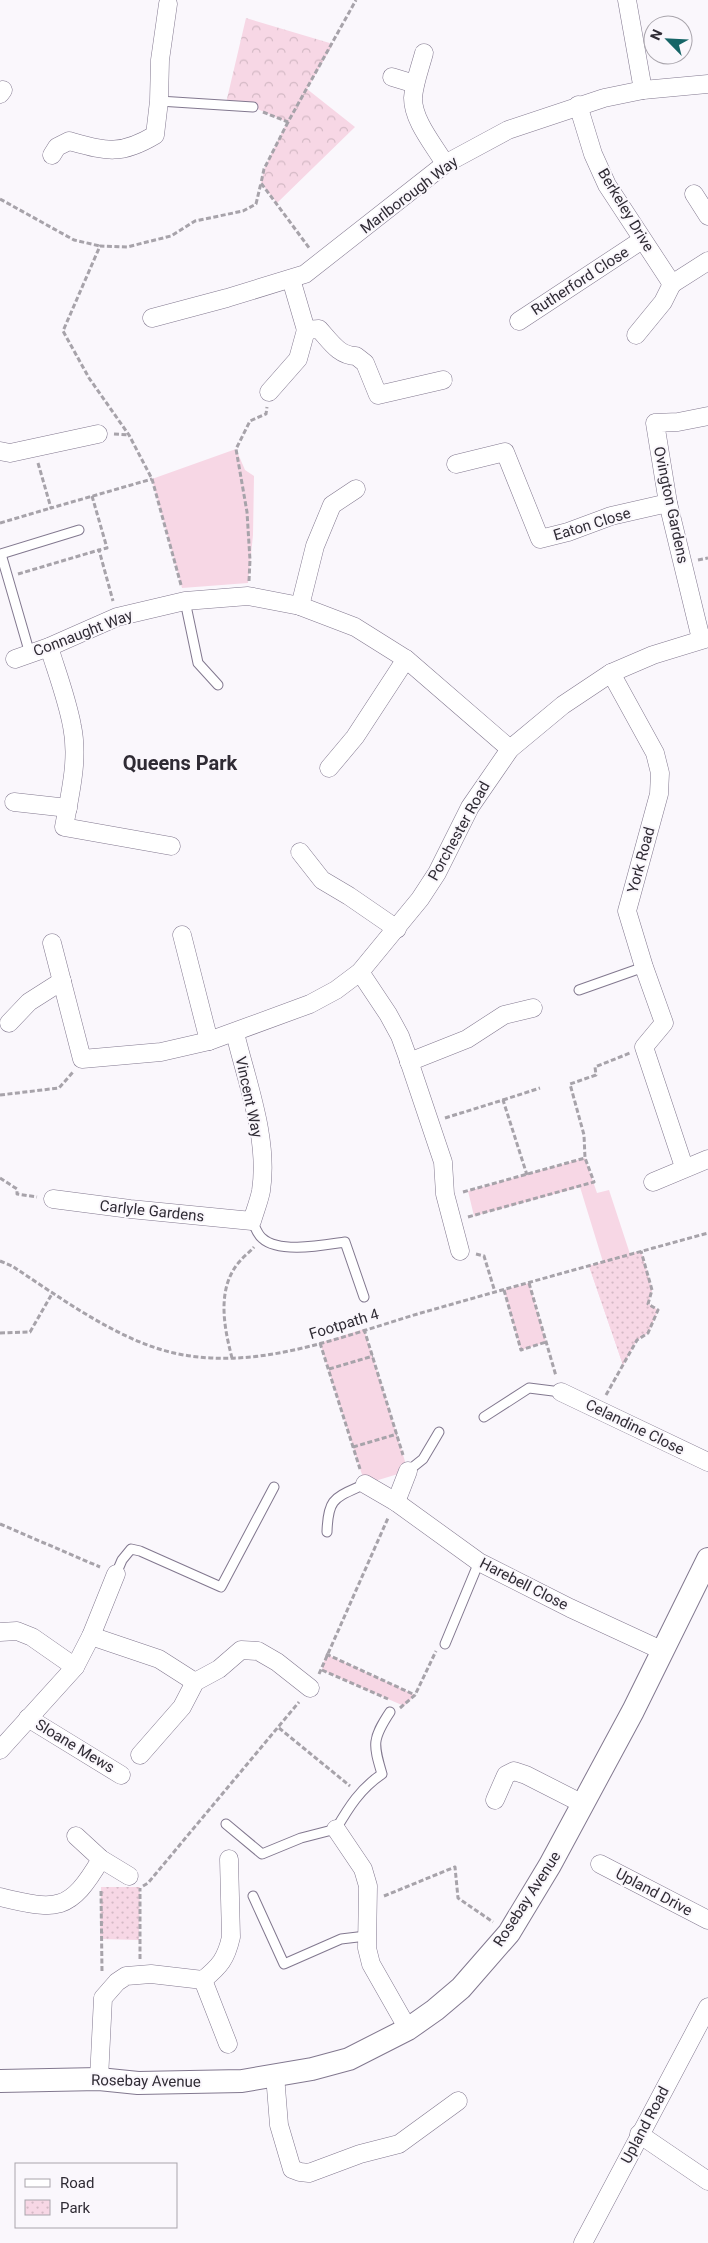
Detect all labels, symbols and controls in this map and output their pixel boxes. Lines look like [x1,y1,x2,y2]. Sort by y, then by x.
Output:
north arrow [643,15,693,65]
text: N [647,27,665,42]
street label: Marlborough Way [357,153,461,237]
street label: Berkeley Drive [594,165,658,255]
street label: Rutherford Close [528,243,632,319]
street label: Ovington Gardens [650,445,692,565]
street label: Eaton Close [551,504,633,544]
street label: Connaught Way [31,606,135,660]
district label: Queens Park [123,751,238,775]
street label: Porchester Road [424,778,494,884]
street label: York Road [624,825,658,895]
street label: Vincent Way [232,1055,266,1139]
street label: Carlyle Gardens [99,1197,205,1225]
street label: Footpath 4 [307,1305,382,1343]
street label: Celandine Close [583,1395,687,1459]
street label: Harebell Close [477,1554,571,1614]
street label: Sloane Mews [32,1715,118,1777]
street label: Rosebay Avenue [490,1848,564,1950]
street label: Upland Drive [613,1864,695,1920]
street label: Rosebay Avenue [91,2071,201,2091]
street label: Upland Road [617,2083,673,2167]
legend [15,2163,178,2228]
text: Road [60,2174,94,2192]
text: Park [60,2199,91,2217]

